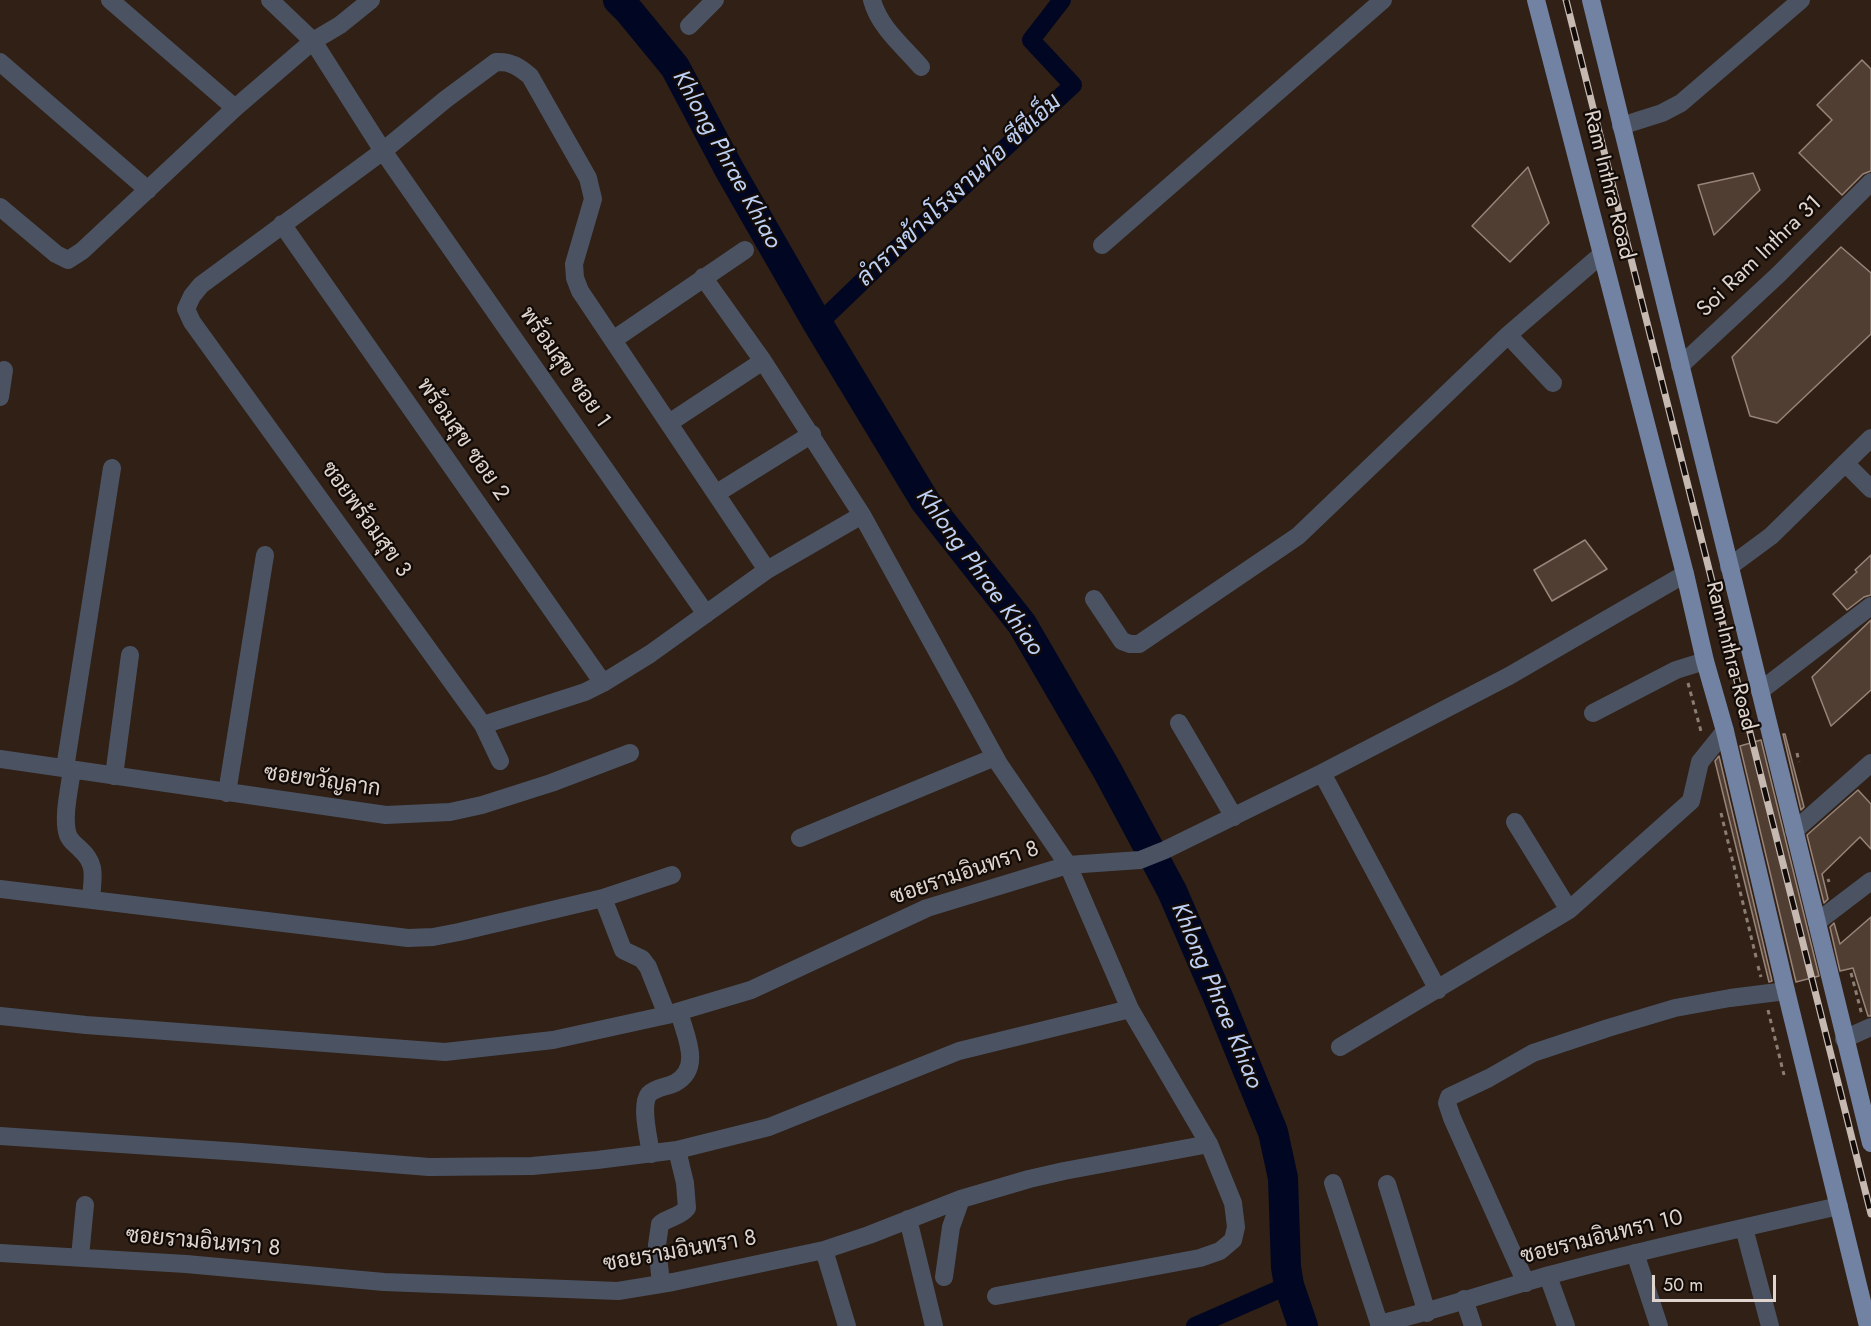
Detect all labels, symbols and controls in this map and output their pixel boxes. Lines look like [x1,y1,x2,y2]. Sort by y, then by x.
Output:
water label: Khlong Phrae Khiao [665,66,787,254]
water label: ลำรางข้างโรงงานท่อ ซีซีเอ็ม [852,89,1068,293]
street label: Ram Inthra Road [1577,108,1639,262]
street label: Soi Ram Inthra 31 [1692,191,1828,323]
street label: พร้อมสุข ซอย 1 [513,303,615,433]
street label: พร้อมสุข ซอย 2 [410,374,514,506]
street label: ซอยพร้อมสุข 3 [314,457,416,583]
water label: Khlong Phrae Khiao [909,484,1049,662]
street label: Ram Inthra Road [1699,579,1761,733]
street label: ซอยขวัญลาก [262,761,382,803]
street label: ซอยรามอินทรา 8 [887,836,1043,912]
water label: Khlong Phrae Khiao [1164,899,1268,1093]
street label: ซอยรามอินทรา 10 [1518,1205,1686,1271]
street label: ซอยรามอินทรา 8 [125,1223,281,1263]
street label: ซอยรามอินทรา 8 [601,1226,759,1278]
scale bar [1655,1263,1780,1301]
text: 50 m [1663,1272,1703,1298]

